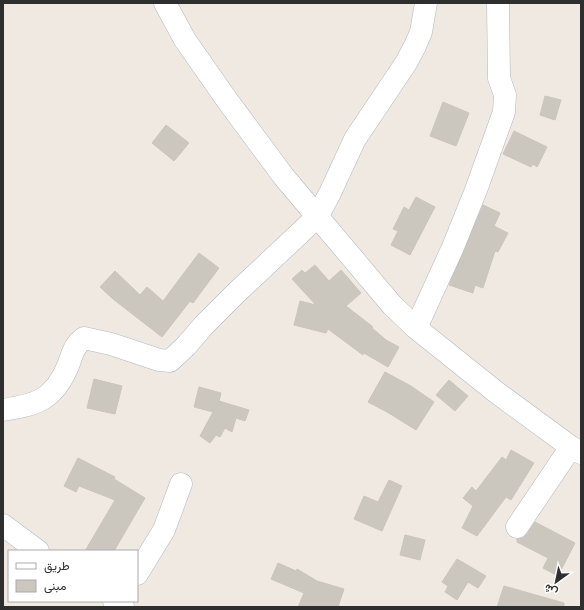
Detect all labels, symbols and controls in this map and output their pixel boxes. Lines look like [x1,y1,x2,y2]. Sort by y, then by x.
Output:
legend [8,550,138,602]
text: طريق [44,558,70,574]
north arrow [536,562,576,602]
text: مبنى [44,578,66,594]
text: ش [541,581,560,600]

